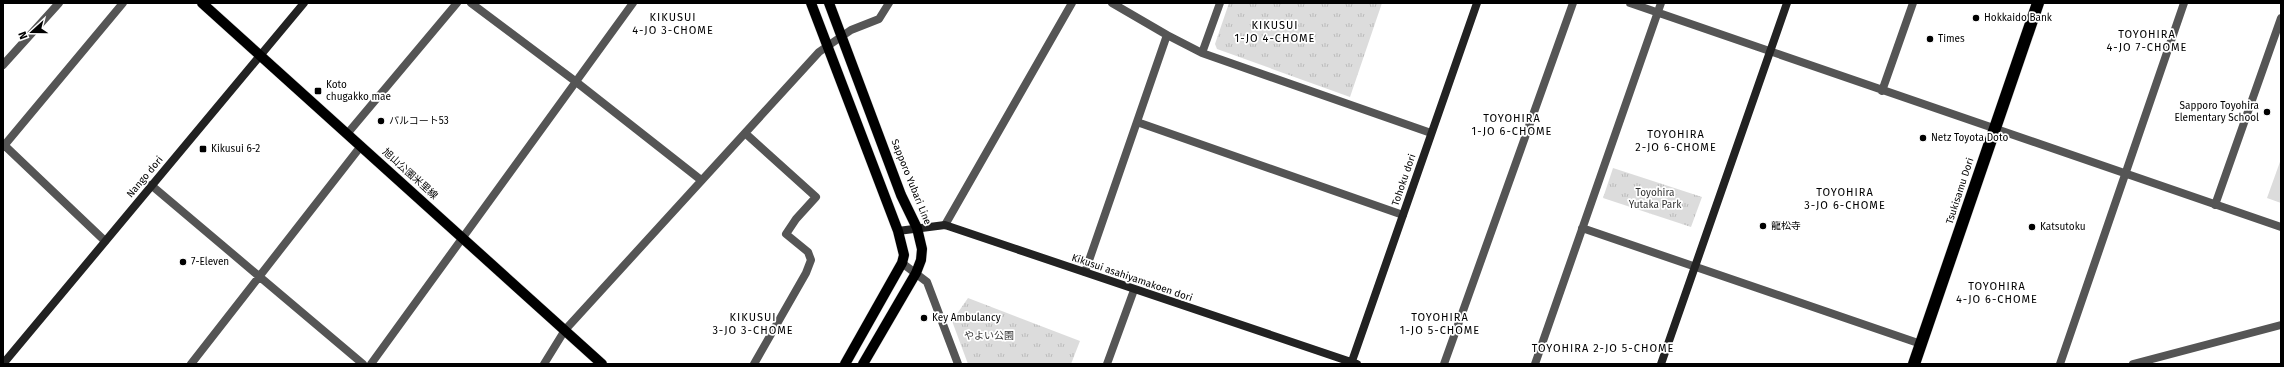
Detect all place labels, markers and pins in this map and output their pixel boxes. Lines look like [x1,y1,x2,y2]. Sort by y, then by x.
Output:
place label: Hokkaido Bank [1984,12,2053,24]
marker: Hokkaido Bank [1971,13,1981,23]
place label: Times [1938,33,1965,45]
marker: Times [1925,34,1935,44]
place label: Koto chugakko mae [326,79,391,103]
marker: Koto chugakko mae [313,86,323,96]
place label: Sapporo Toyohira Elementary School [2174,100,2259,124]
marker: Sapporo Toyohira Elementary School [2262,107,2272,117]
place label: パルコート53 [389,115,449,127]
marker: パルコート53 [376,116,386,126]
place label: Netz Toyota Doto [1931,132,2008,144]
marker: Netz Toyota Doto [1918,133,1928,143]
place label: Kikusui 6-2 [211,143,260,155]
marker: Kikusui 6-2 [198,144,208,154]
place label: 龍松寺 [1771,220,1801,232]
marker: 龍松寺 [1758,221,1768,231]
place label: Katsutoku [2040,221,2086,233]
marker: Katsutoku [2027,222,2037,232]
place label: 7-Eleven [191,256,229,268]
marker: 7-Eleven [178,257,188,267]
place label: Key Ambulancy [932,312,1001,324]
marker: Key Ambulancy [919,313,929,323]

